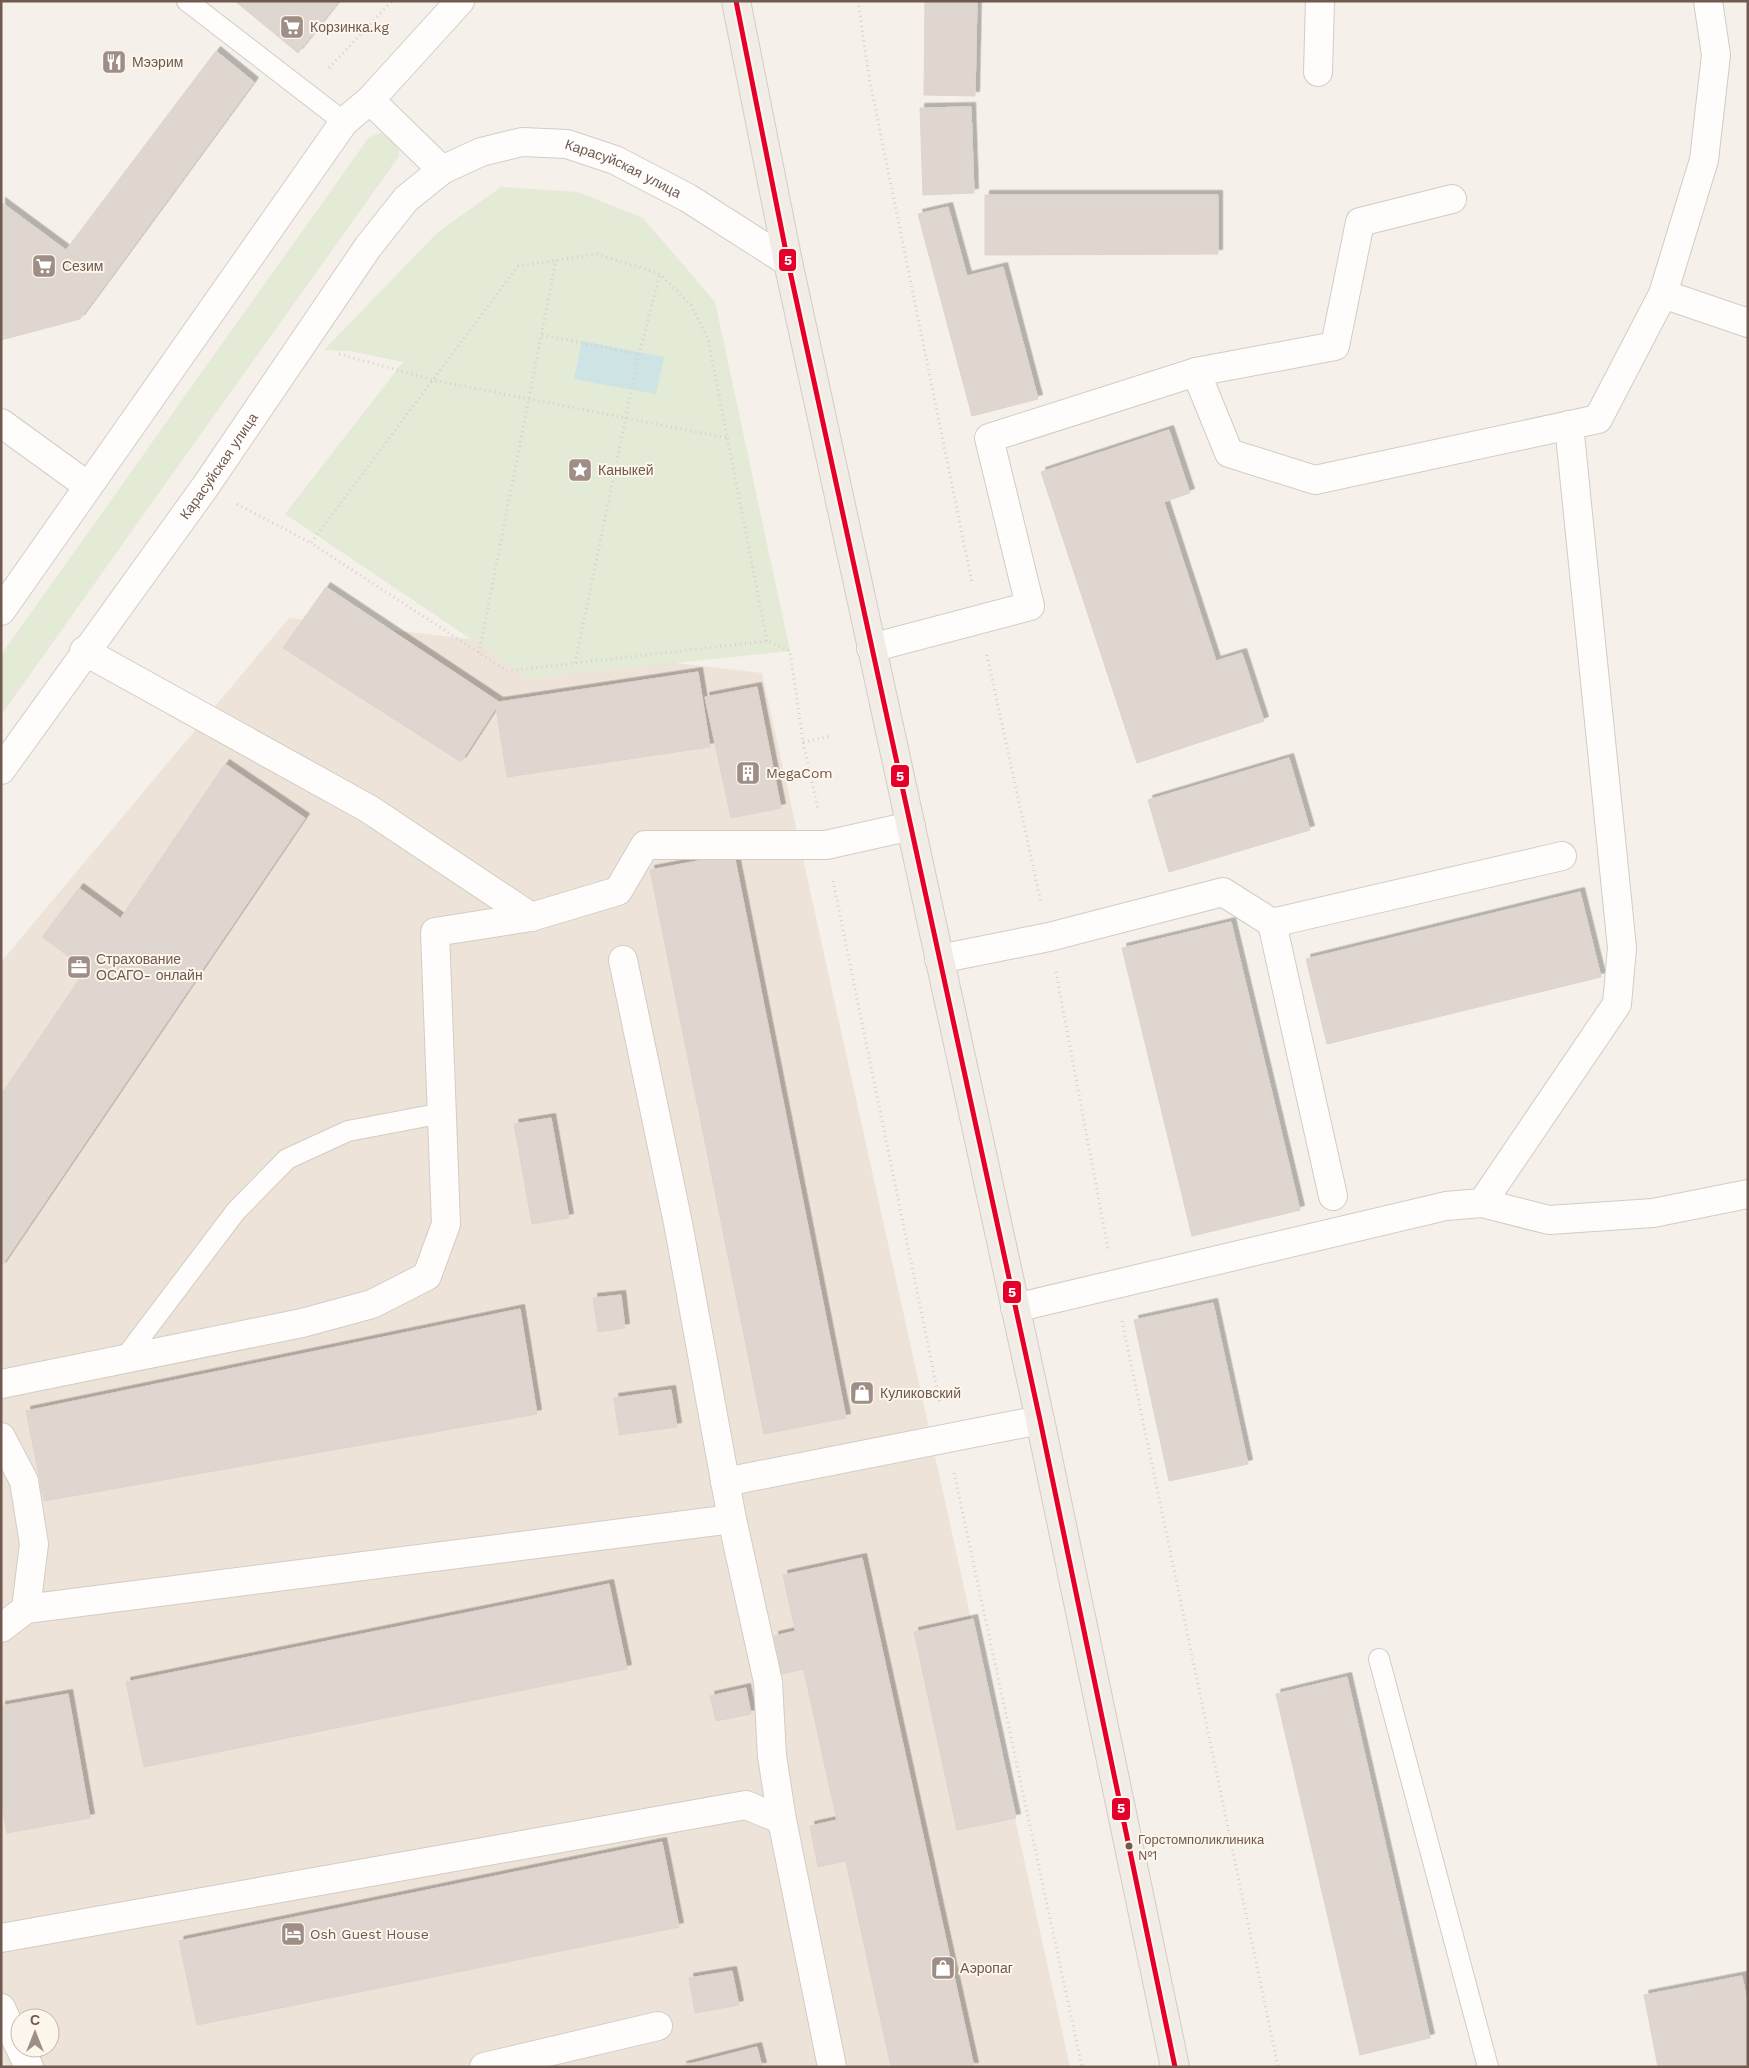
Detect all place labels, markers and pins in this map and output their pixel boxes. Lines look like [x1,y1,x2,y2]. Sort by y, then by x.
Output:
supermarket icon: Корзинка.kg [279,14,305,40]
place label: Корзинка.kg [310,19,389,35]
restaurant icon: Мээрим [101,49,127,75]
place label: Мээрим [132,54,183,70]
supermarket icon: Сезим [31,253,57,279]
place label: Сезим [62,258,103,274]
place icon: Каныкей [567,457,593,483]
place label: Каныкей [598,462,654,478]
building icon: MegaCom [735,760,761,786]
place label: MegaCom [766,765,833,781]
place label: Страхование ОСАГО- онлайн [96,951,203,983]
office icon: Страхование ОСАГО- онлайн [66,954,92,980]
shop icon: Куликовский [849,1380,875,1406]
place label: Куликовский [880,1385,961,1401]
place label: Горстомполиклиника №1 [1138,1832,1265,1863]
marker: Горстомполиклиника №1 [1124,1841,1134,1851]
hotel icon: Osh Guest House [280,1921,306,1947]
place label: Osh Guest House [310,1926,429,1942]
shop icon: Аэропаг [930,1955,956,1981]
place label: Аэропаг [960,1960,1013,1976]

